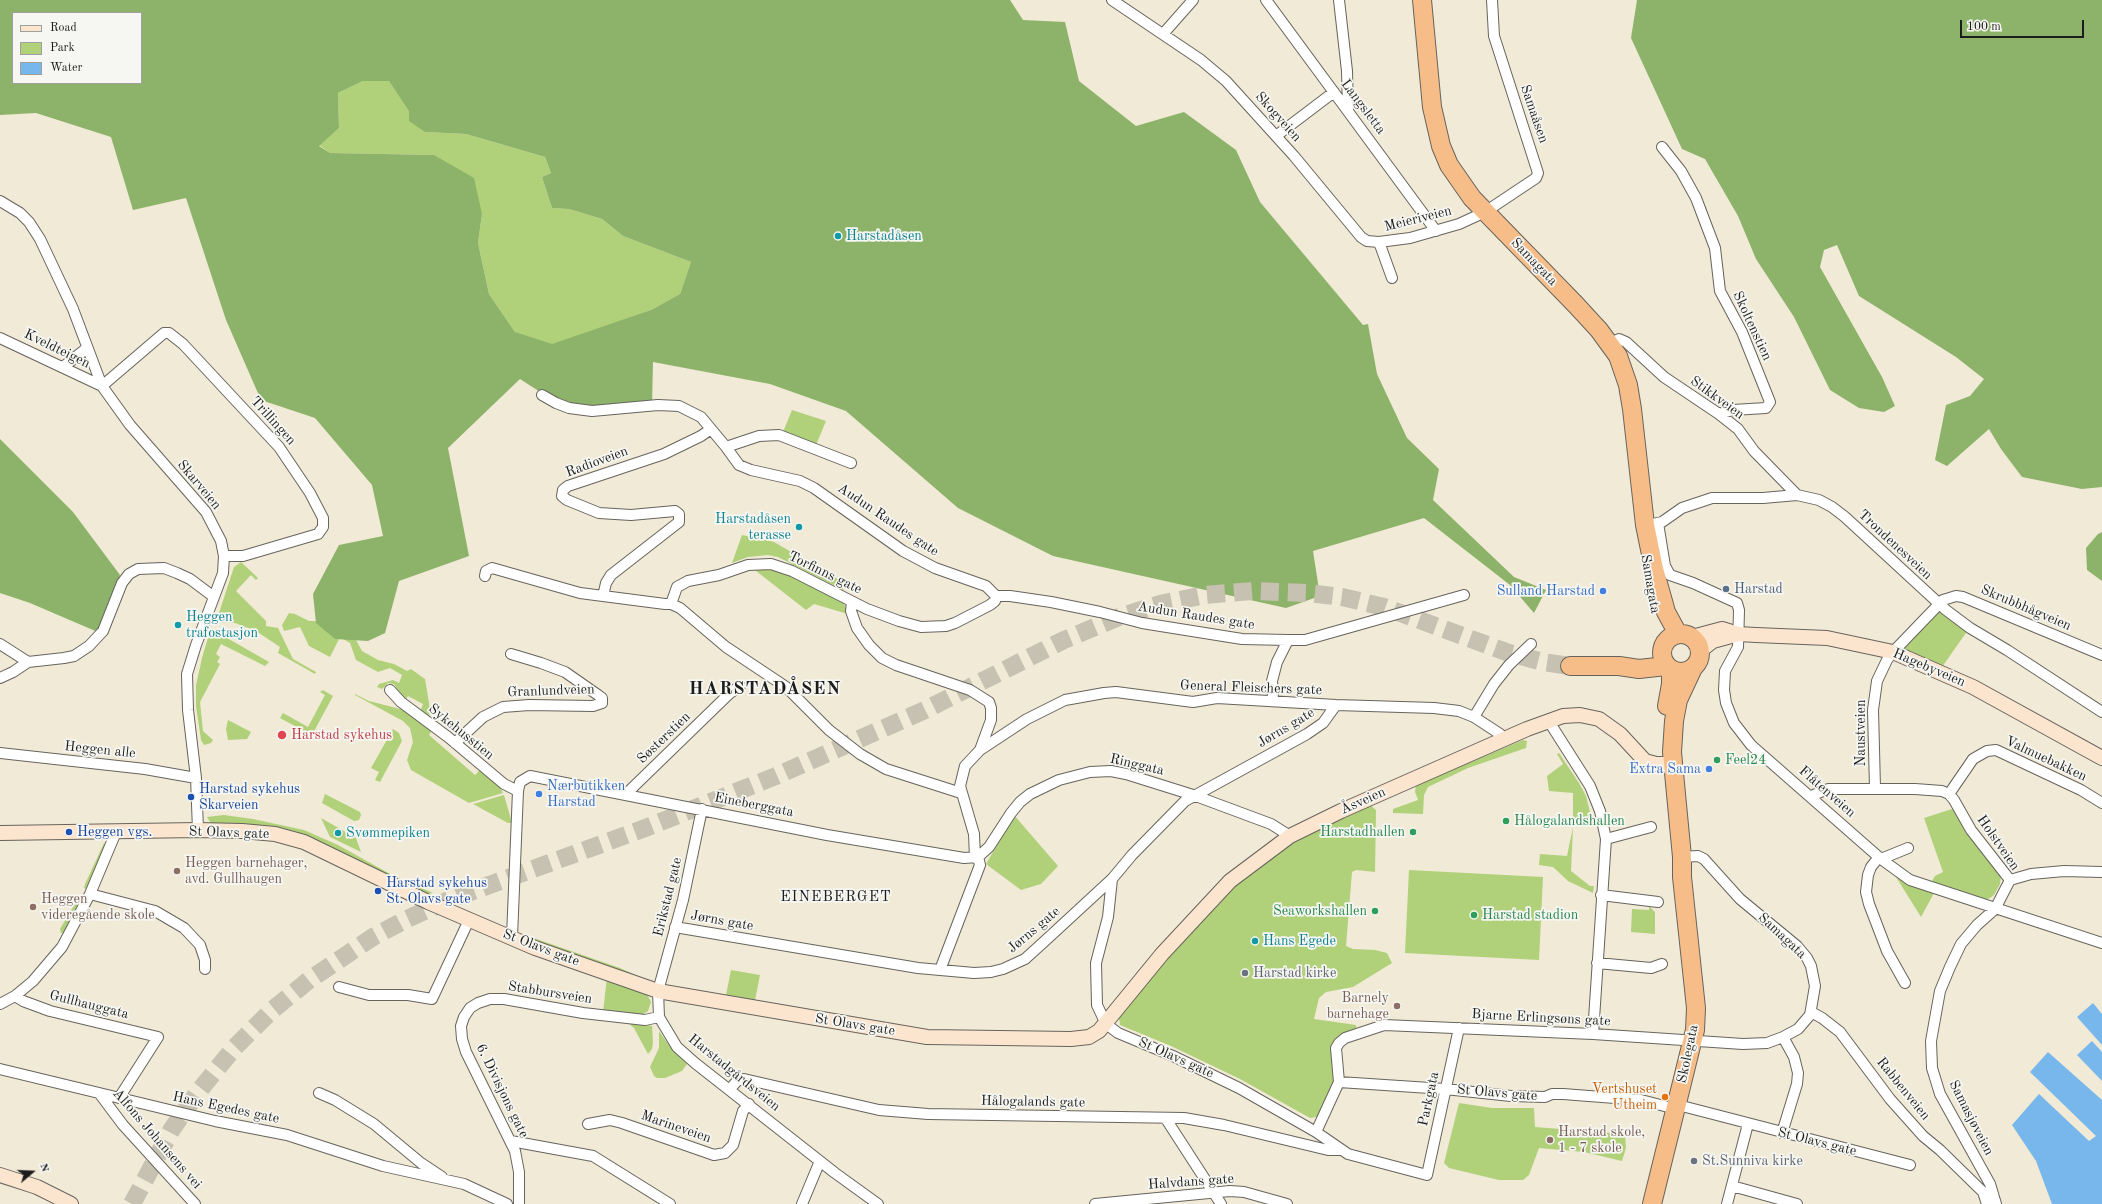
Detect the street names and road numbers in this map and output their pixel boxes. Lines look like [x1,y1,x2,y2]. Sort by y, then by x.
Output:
street label: Langsletta [1337,76,1389,138]
street label: Samaåsen [1516,83,1552,145]
street label: Skogveien [1251,89,1305,145]
street label: Meieriveien [1383,203,1453,235]
street label: Samagata [1507,235,1561,289]
street label: Skoltenstien [1729,289,1775,363]
street label: Kveldteigen [21,326,93,372]
street label: Stikkveien [1687,373,1747,423]
street label: Trillingen [247,393,299,449]
street label: Radioveien [563,443,631,481]
street label: Skarveien [173,457,225,513]
street label: Audun Raudes gate [834,480,942,560]
street label: Trondenesveien [1855,506,1935,584]
street label: Torfinns gate [785,548,865,598]
street label: Samagata [1637,553,1663,615]
street label: Skrubbhågveien [1978,581,2074,635]
street label: Audun Raudes gate [1136,598,1256,634]
street label: Hagebyveien [1890,645,1968,691]
street label: General Fleischers gate [1180,677,1322,699]
street label: Granlundveien [507,681,595,701]
street label: Naustveien [1853,699,1869,767]
street label: Sykehusstien [425,700,497,764]
street label: Jørns gate [1254,704,1318,752]
street label: Søsterstien [634,709,694,767]
street label: Valmuebakken [2003,733,2089,785]
street label: Heggen alle [64,738,136,762]
street label: Ringgata [1108,751,1166,779]
street label: Flåtenveien [1795,763,1859,821]
street label: Åsveien [1338,784,1388,818]
street label: Eineberggata [713,789,795,821]
street label: Holstveien [1973,812,2023,874]
street label: St Olavs gate [188,823,270,843]
street label: Erikstad gate [650,855,686,939]
street label: Jørns gate [1004,903,1064,957]
street label: Jørns gate [689,907,755,935]
street label: Samagata [1754,909,1810,963]
street label: St Olavs gate [500,926,582,970]
street label: Stabbursveien [507,978,593,1008]
street label: Gullhauggata [48,987,130,1023]
street label: Bjarne Erlingsøns gate [1471,1006,1611,1030]
street label: St Olavs gate [814,1010,896,1040]
street label: Skolegata [1674,1023,1702,1085]
street label: Harstadgårdsveien [685,1031,783,1115]
street label: St Olavs gate [1136,1034,1216,1082]
street label: 6. Divisjons gate [472,1041,532,1141]
street label: Rabbenveien [1872,1054,1934,1124]
street label: Parkgata [1415,1070,1443,1128]
street label: Samasjøveien [1945,1078,1997,1158]
street label: St Olavs gate [1456,1081,1538,1105]
street label: Alfons Johansens vei [109,1085,205,1193]
street label: Hans Egedes gate [171,1088,281,1128]
street label: Hålogalands gate [981,1093,1085,1111]
street label: Marineveien [639,1107,713,1147]
street label: St Olavs gate [1776,1124,1858,1160]
street label: Halvdans gate [1147,1171,1235,1193]

